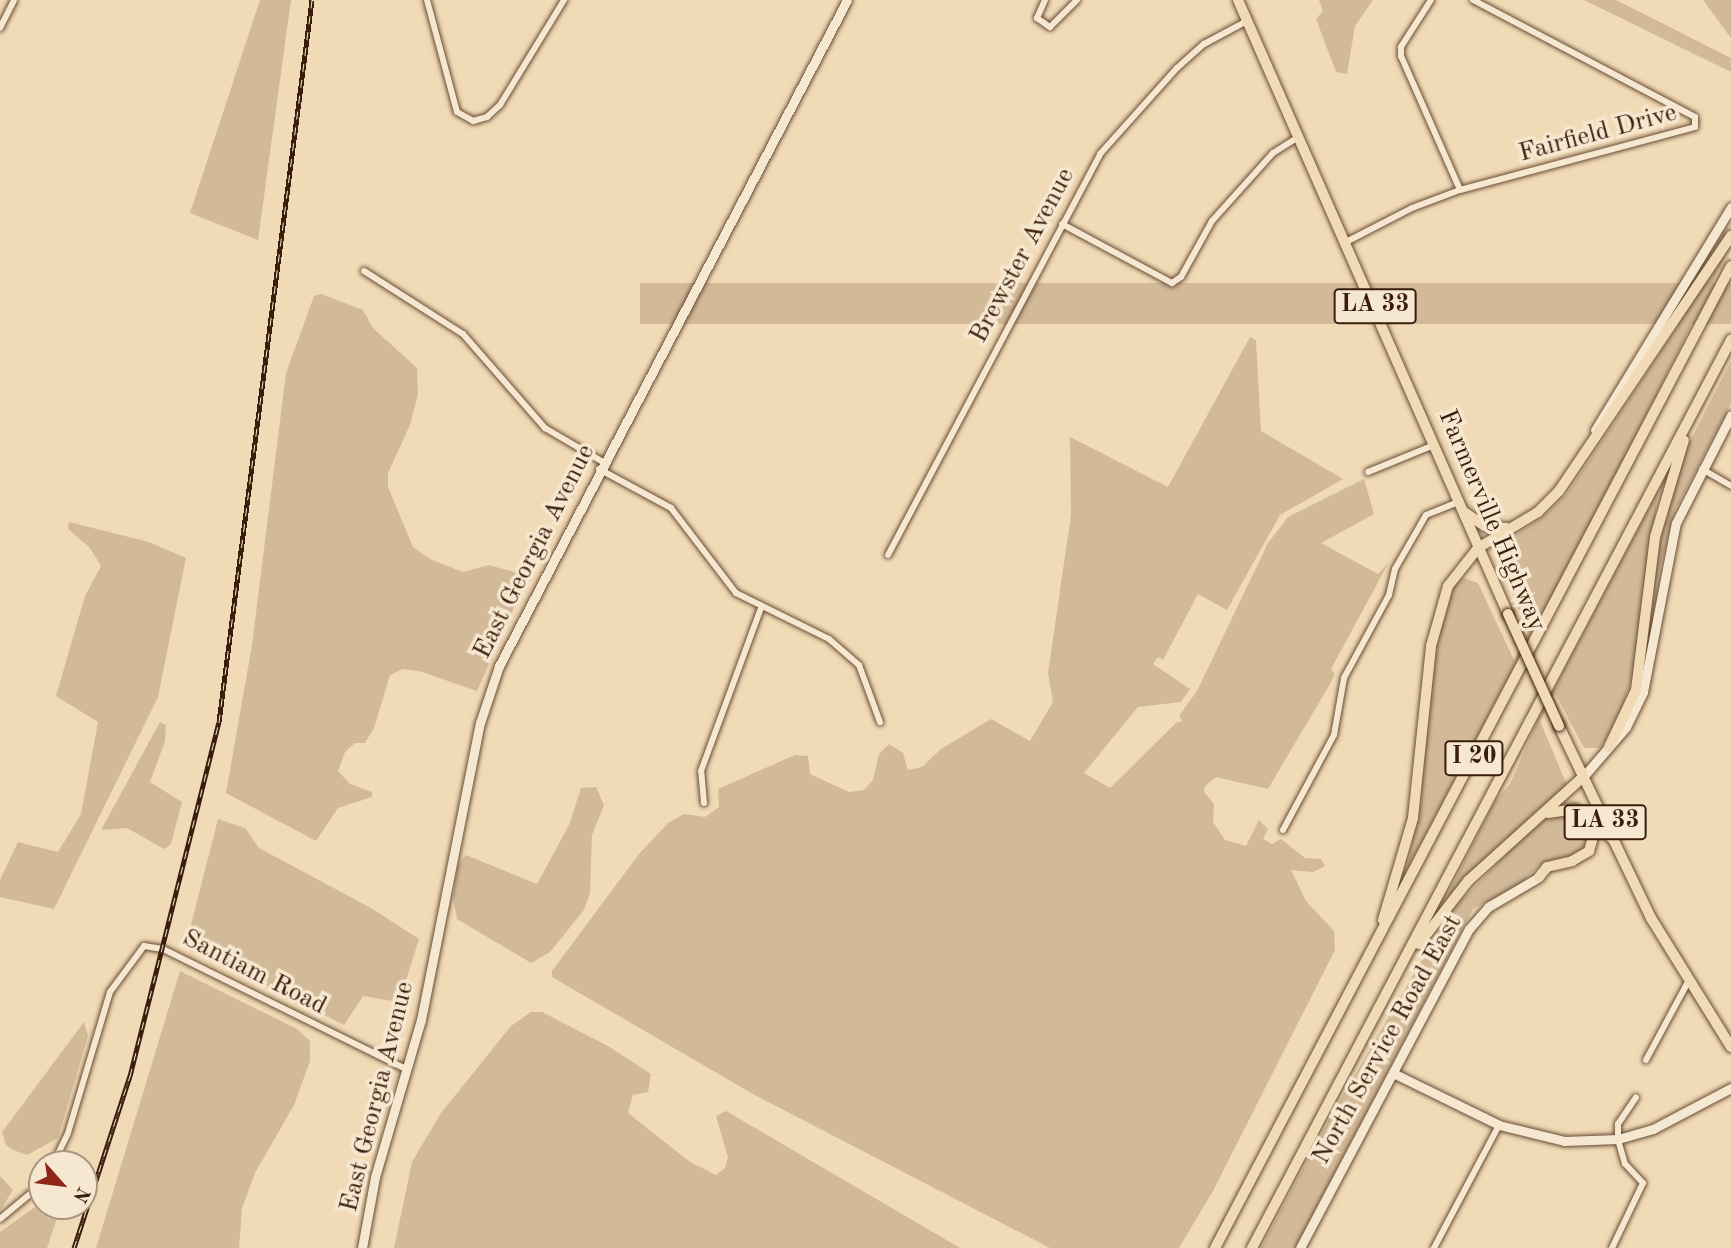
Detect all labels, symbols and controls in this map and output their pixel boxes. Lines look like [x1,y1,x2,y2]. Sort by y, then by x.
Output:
street label: Fairfield Drive [1515,98,1681,170]
street label: Brewster Avenue [964,163,1082,349]
road number: LA 33 [1333,286,1417,326]
street label: Farmerville Highway [1430,405,1552,637]
street label: East Georgia Avenue [467,440,603,664]
road number: I 20 [1444,738,1504,778]
road number: LA 33 [1563,802,1647,842]
street label: North Service Road East [1306,910,1470,1170]
street label: Santiam Road [177,923,331,1023]
street label: East Georgia Avenue [334,979,422,1215]
north arrow [28,1150,98,1220]
text: N [68,1183,92,1205]

